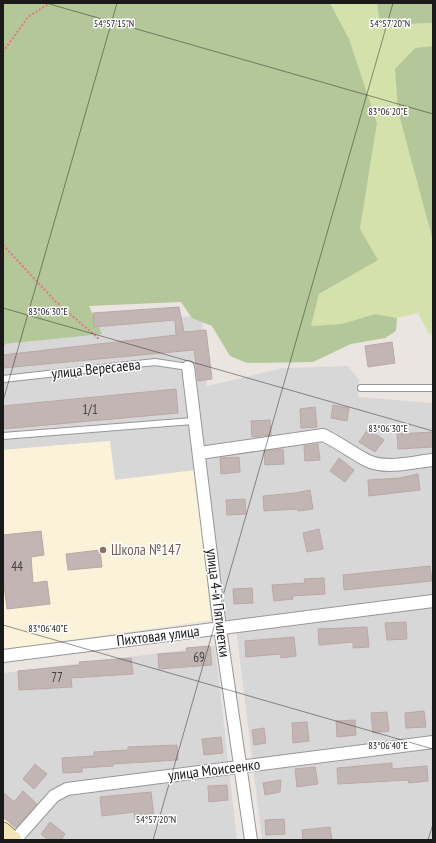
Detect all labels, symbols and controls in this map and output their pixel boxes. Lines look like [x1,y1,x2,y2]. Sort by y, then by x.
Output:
text: 54°57'15"N [94,17,134,30]
text: 54°57'20"N [370,17,410,30]
text: 83°06'20"E [368,105,408,118]
text: 83°06'30"E [28,305,68,318]
street label: улица Вересаева [51,354,141,383]
house number: 1/1 [82,401,98,418]
text: 83°06'30"E [368,422,408,435]
place label: Школа №147 [111,540,182,559]
marker: Школа №147 [98,545,108,555]
street label: улица 4-й Пятилетки [202,547,235,658]
house number: 44 [11,558,23,575]
street label: Пихтовая улица [115,621,201,650]
text: 83°06'40"E [28,622,68,635]
house number: 69 [193,649,205,666]
house number: 77 [51,669,63,686]
text: 83°06'40"E [368,739,408,752]
street label: улица Моисеенко [167,754,261,785]
text: 54°57'20"N [136,813,176,826]

